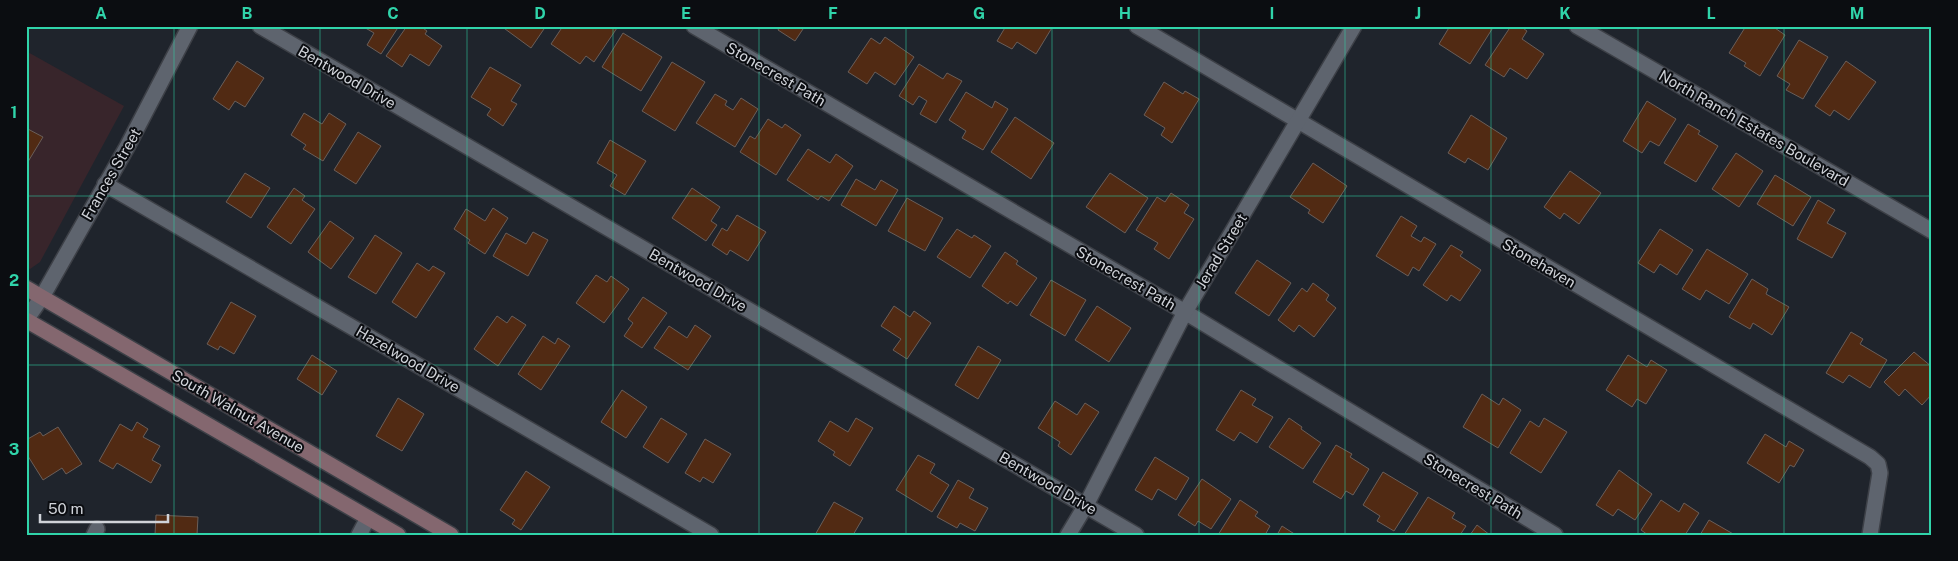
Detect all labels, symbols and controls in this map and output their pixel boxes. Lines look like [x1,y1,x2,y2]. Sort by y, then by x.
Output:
text: A [95,4,107,23]
text: B [242,4,253,23]
text: C [387,4,399,23]
text: D [534,4,546,23]
text: E [681,4,691,23]
text: F [828,4,838,23]
text: G [973,4,985,23]
text: H [1119,4,1131,23]
text: I [1270,4,1274,23]
text: J [1415,4,1421,23]
text: K [1559,4,1571,23]
text: L [1706,4,1716,23]
text: M [1850,4,1864,23]
street label: Stonecrest Path [723,39,829,109]
street label: Bentwood Drive [295,42,399,112]
street label: North Ranch Estates Boulevard [1656,66,1852,190]
text: 1 [11,103,17,122]
street label: Frances Street [78,125,144,223]
street label: Jerad Street [1192,210,1250,292]
street label: Stonehaven [1499,235,1579,291]
street label: Stonecrest Path [1073,243,1179,313]
street label: Bentwood Drive [646,245,750,315]
text: 2 [9,271,19,290]
street label: Hazelwood Drive [353,322,463,396]
street label: South Walnut Avenue [169,366,307,456]
text: 3 [9,440,19,459]
street label: Bentwood Drive [996,448,1100,518]
street label: Stonecrest Path [1421,450,1525,522]
scale bar [40,491,168,523]
text: 50 m [48,500,83,517]

